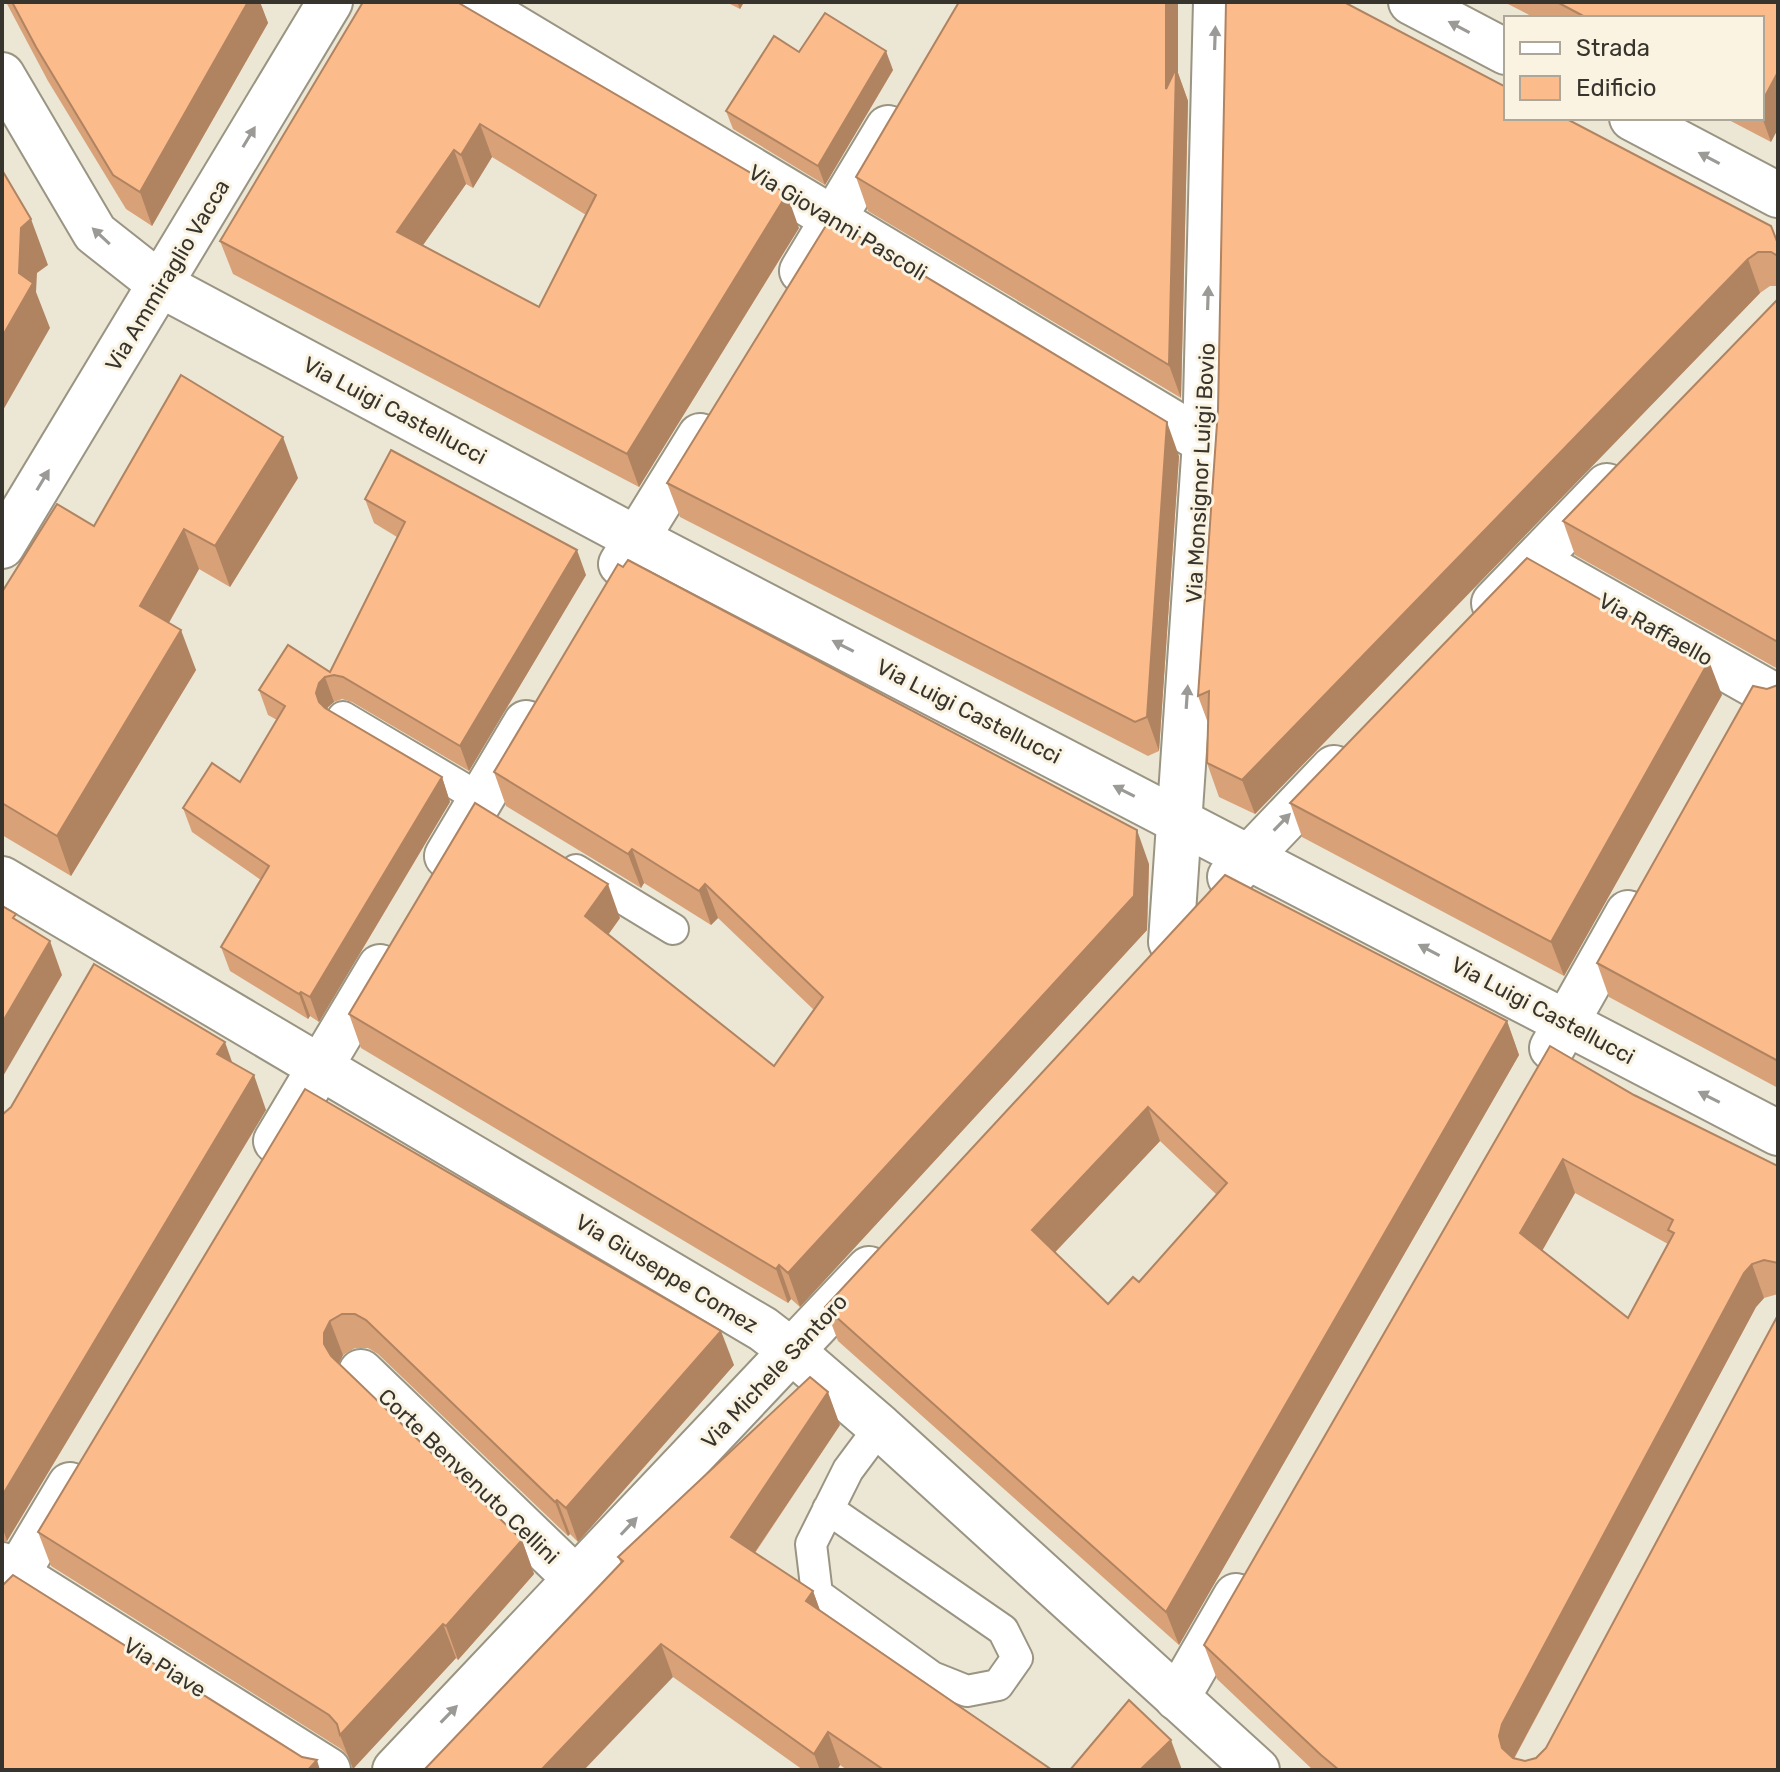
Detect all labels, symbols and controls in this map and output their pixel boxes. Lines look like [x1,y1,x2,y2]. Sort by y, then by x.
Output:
legend [1504,16,1764,120]
one-way arrow [1447,20,1470,33]
one-way arrow [1209,25,1222,50]
text: Strada [1576,34,1650,62]
text: Edificio [1576,74,1657,102]
one-way arrow [242,126,256,148]
one-way arrow [1698,152,1720,166]
street label: Via Giovanni Pascoli [743,158,932,286]
street label: Via Ammiraglio Vacca [99,174,235,376]
one-way arrow [92,227,111,246]
one-way arrow [1202,285,1215,310]
street label: Via Monsignor Luigi Bovio [1180,342,1221,604]
street label: Via Luigi Castellucci [298,351,491,470]
one-way arrow [35,469,49,491]
street label: Via Raffaello [1594,587,1718,672]
one-way arrow [832,639,855,652]
street label: Via Luigi Castellucci [872,653,1066,770]
one-way arrow [1181,684,1194,709]
one-way arrow [1112,785,1135,798]
one-way arrow [1272,813,1291,832]
one-way arrow [1417,944,1440,957]
street label: Via Luigi Castellucci [1446,951,1639,1070]
one-way arrow [1697,1090,1720,1103]
street label: Via Giuseppe Comez [570,1208,763,1339]
street label: Via Michele Santoro [696,1288,853,1454]
street label: Corte Benvenuto Cellini [373,1383,565,1570]
one-way arrow [619,1516,637,1535]
street label: Via Piave [118,1631,211,1703]
one-way arrow [440,1705,458,1724]

